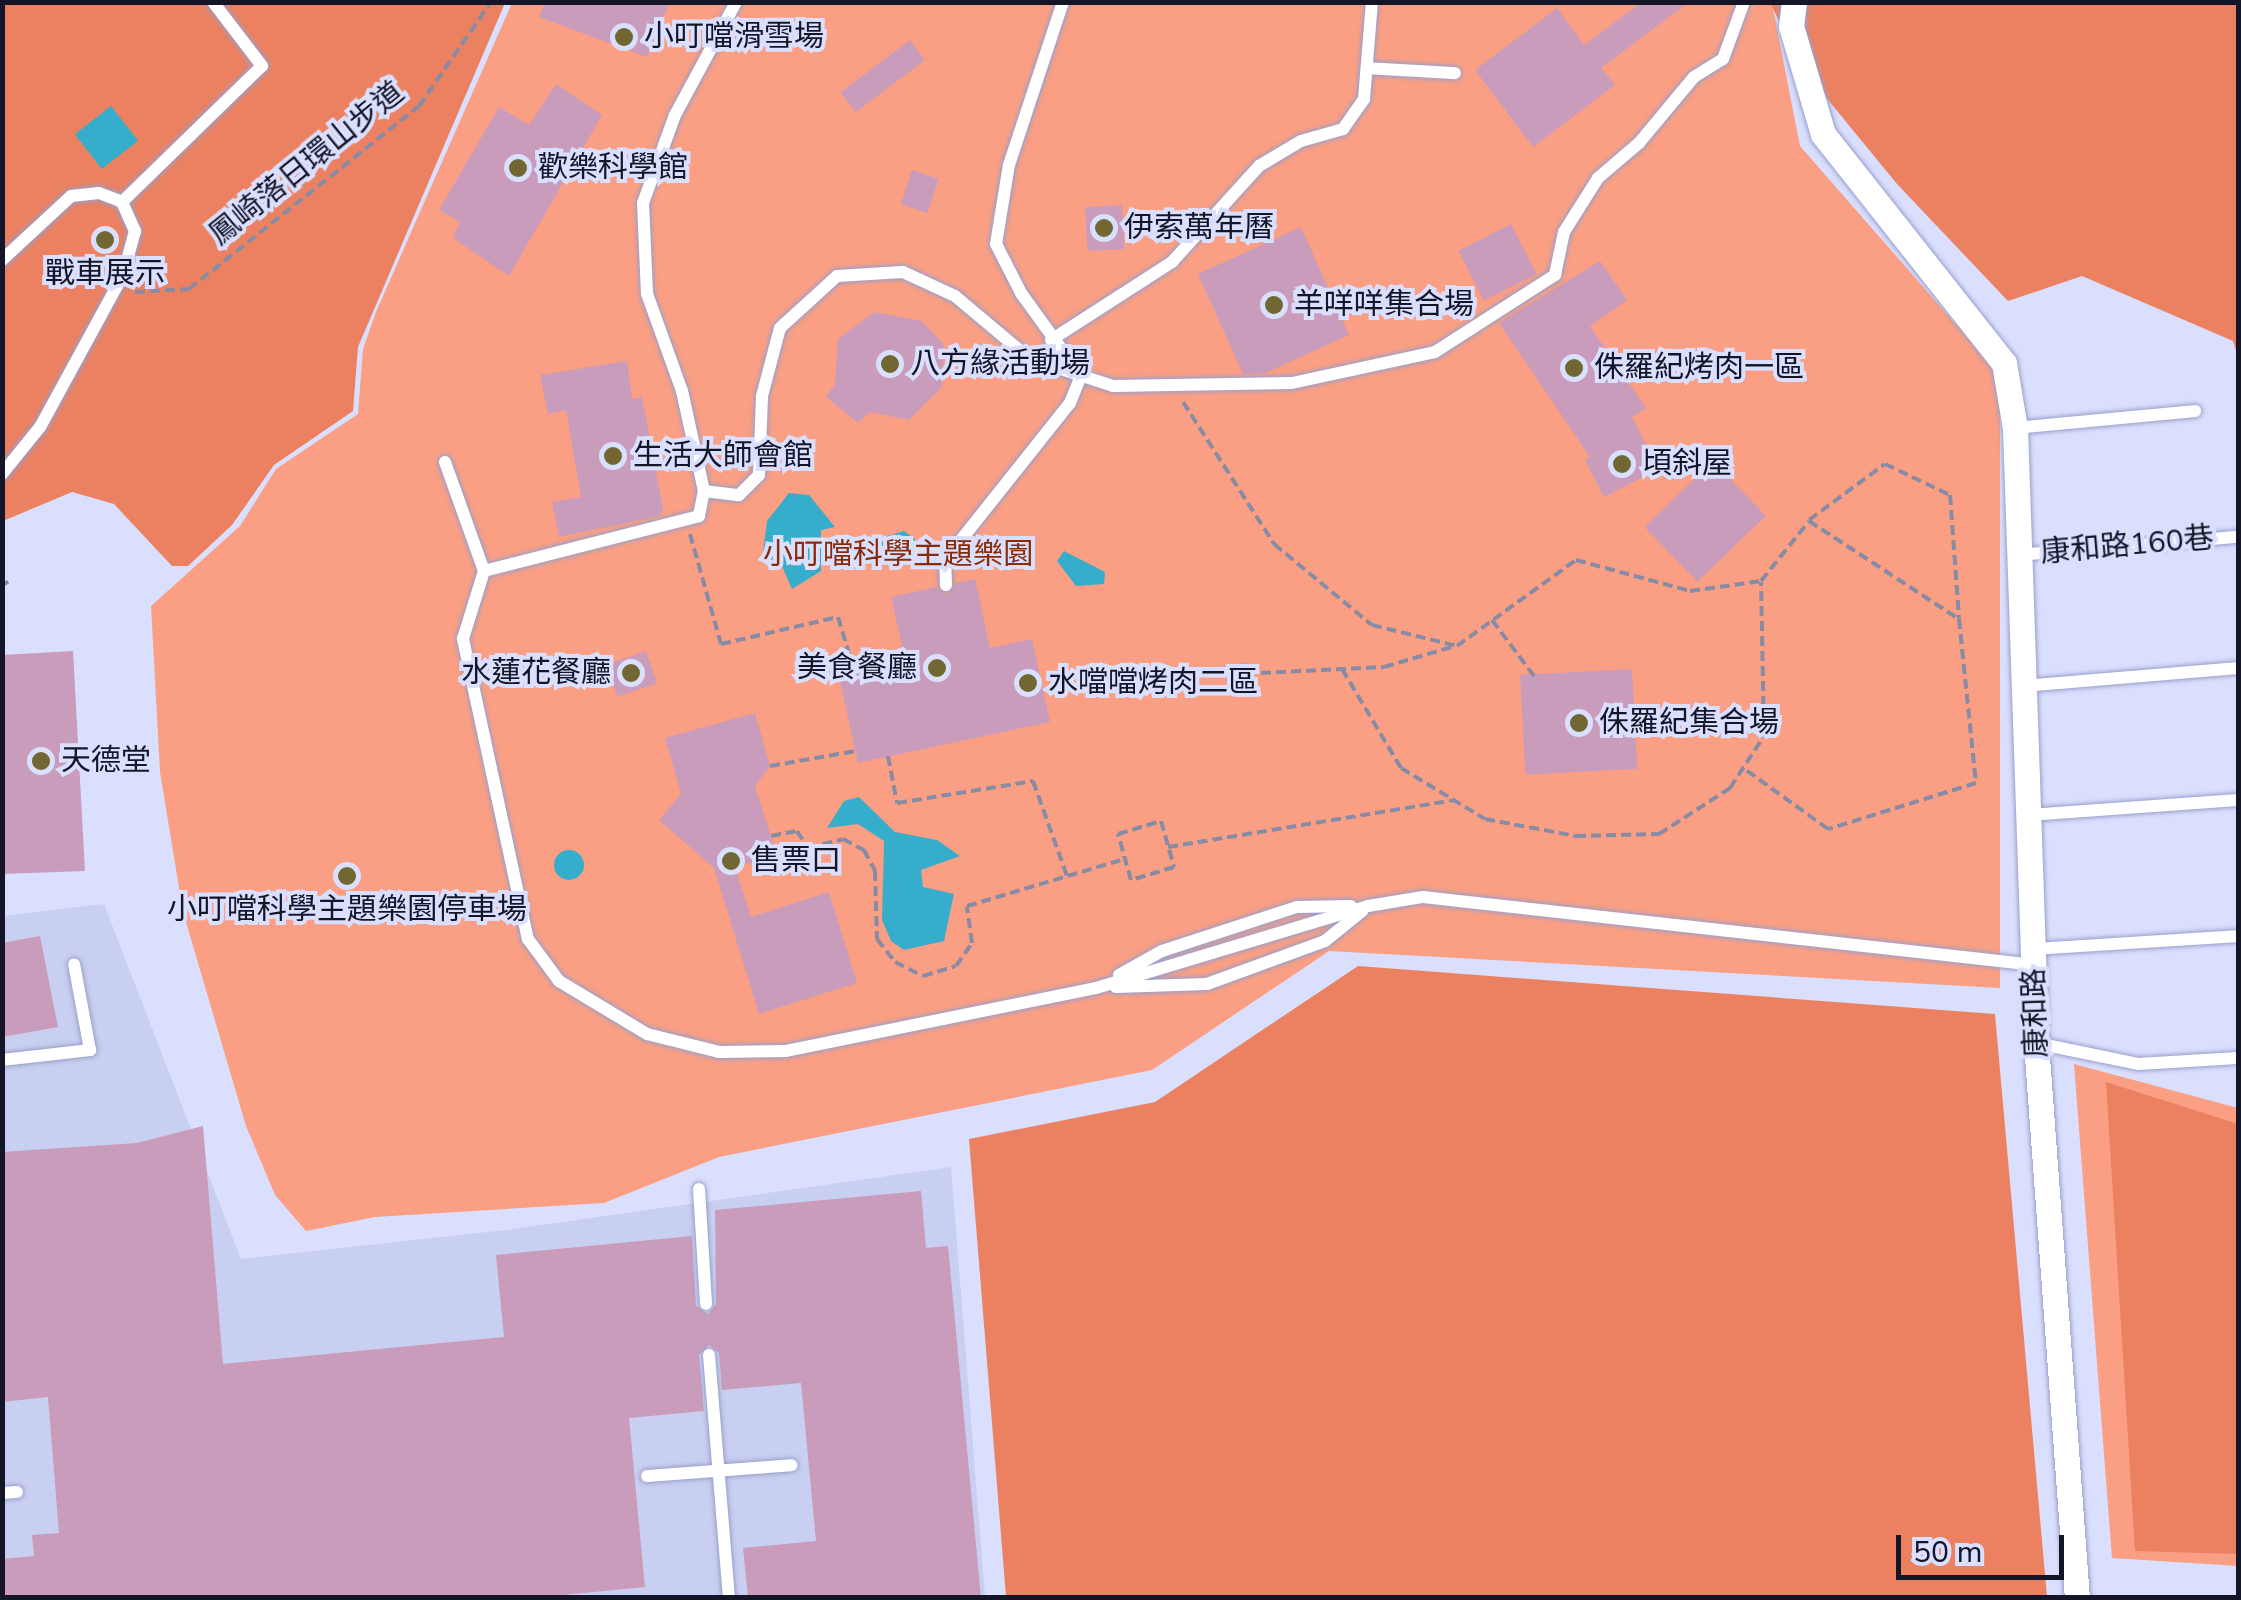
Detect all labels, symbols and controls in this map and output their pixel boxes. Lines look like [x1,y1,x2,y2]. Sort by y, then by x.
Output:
place label: 小叮噹滑雪場 [644,19,824,55]
marker: 小叮噹滑雪場 [613,26,635,48]
street label: 鳳崎落日環山步道 [202,74,412,254]
place label: 歡樂科學館 [538,150,688,186]
marker: 歡樂科學館 [507,157,529,179]
place label: 伊索萬年曆 [1124,210,1274,246]
marker: 伊索萬年曆 [1093,217,1115,239]
marker: 戰車展示 [94,229,116,251]
place label: 戰車展示 [45,256,165,292]
place label: 羊咩咩集合場 [1294,287,1474,323]
marker: 羊咩咩集合場 [1263,294,1285,316]
place label: 八方緣活動場 [910,346,1090,382]
place label: 侏羅紀烤肉一區 [1594,350,1804,386]
marker: 八方緣活動場 [879,353,901,375]
marker: 侏羅紀烤肉一區 [1563,357,1585,379]
place label: 生活大師會館 [633,438,813,474]
marker: 生活大師會館 [602,445,624,467]
place label: 頃斜屋 [1642,446,1732,482]
marker: 頃斜屋 [1611,453,1633,475]
street label: 康和路160巷 [2039,520,2215,572]
park label: 小叮噹科學主題樂園 [763,537,1033,573]
place label: 美食餐廳 [797,650,917,686]
place label: 水蓮花餐廳 [461,655,611,691]
marker: 美食餐廳 [926,657,948,679]
marker: 水蓮花餐廳 [620,662,642,684]
place label: 水噹噹烤肉二區 [1048,665,1258,701]
marker: 水噹噹烤肉二區 [1017,672,1039,694]
place label: 侏羅紀集合場 [1599,705,1779,741]
marker: 侏羅紀集合場 [1568,712,1590,734]
place label: 天德堂 [61,743,151,779]
marker: 天德堂 [30,750,52,772]
place label: 售票口 [751,843,841,879]
marker: 售票口 [720,850,742,872]
marker: 小叮噹科學主題樂園停車場 [336,865,358,887]
place label: 小叮噹科學主題樂園停車場 [167,892,527,928]
street label: 康和路 [2016,967,2056,1059]
scale bar [1901,1515,2068,1577]
text: 50 m [1913,1532,1982,1573]

